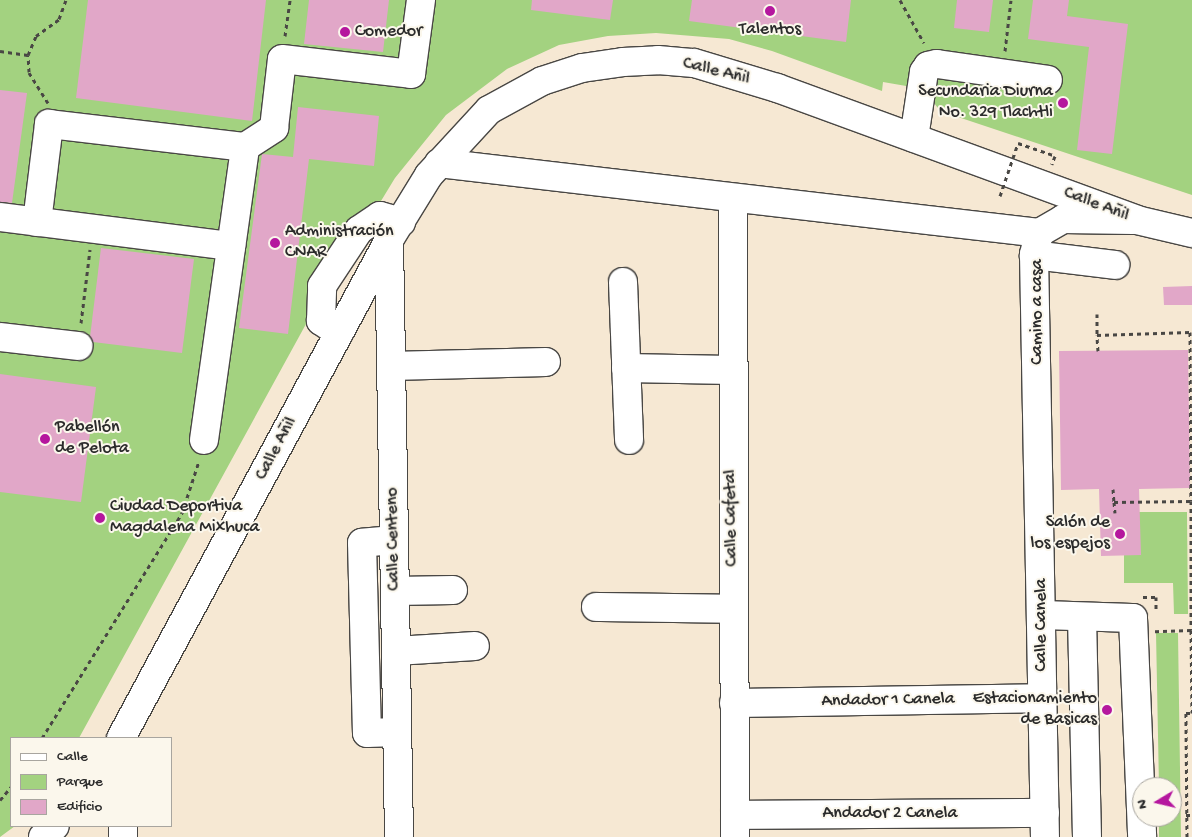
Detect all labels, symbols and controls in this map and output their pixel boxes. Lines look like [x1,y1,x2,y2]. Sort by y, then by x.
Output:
marker: Talentos [764,5,776,17]
place label: Talentos [739,19,801,41]
place label: Comedor [355,21,422,43]
marker: Comedor [339,26,351,38]
street label: Calle Añil [680,53,752,91]
place label: Secundaria Diurna No. 329 Tlachtli [918,82,1053,125]
marker: Secundaria Diurna No. 329 Tlachtli [1057,97,1069,109]
street label: Calle Añil [1060,183,1132,227]
place label: Administración CNAR [285,222,394,264]
marker: Administración CNAR [269,237,281,249]
street label: Camino a casa [1027,259,1049,365]
street label: Calle Añil [251,414,303,484]
place label: Pabellón de Pelota [55,418,129,460]
marker: Pabellón de Pelota [39,433,51,445]
street label: Calle Cafetal [720,469,744,567]
street label: Calle Centeno [382,487,406,591]
place label: Ciudad Deportiva Magdalena Mixhuca [110,497,259,540]
marker: Ciudad Deportiva Magdalena Mixhuca [94,512,106,524]
place label: Salón de los espejos [1031,513,1110,556]
marker: Salón de los espejos [1114,528,1126,540]
street label: Calle Canela [1031,579,1053,671]
street label: Andador 1 Canela [821,689,955,713]
place label: Estacionamiento de Basicas [973,689,1097,732]
marker: Estacionamiento de Basicas [1101,704,1113,716]
legend [10,737,172,827]
text: Calle [57,748,88,766]
text: Parque [57,773,103,791]
north arrow [1132,777,1182,827]
text: Edificio [57,798,102,816]
text: N [1134,798,1152,810]
street label: Andador 2 Canela [823,803,957,825]

